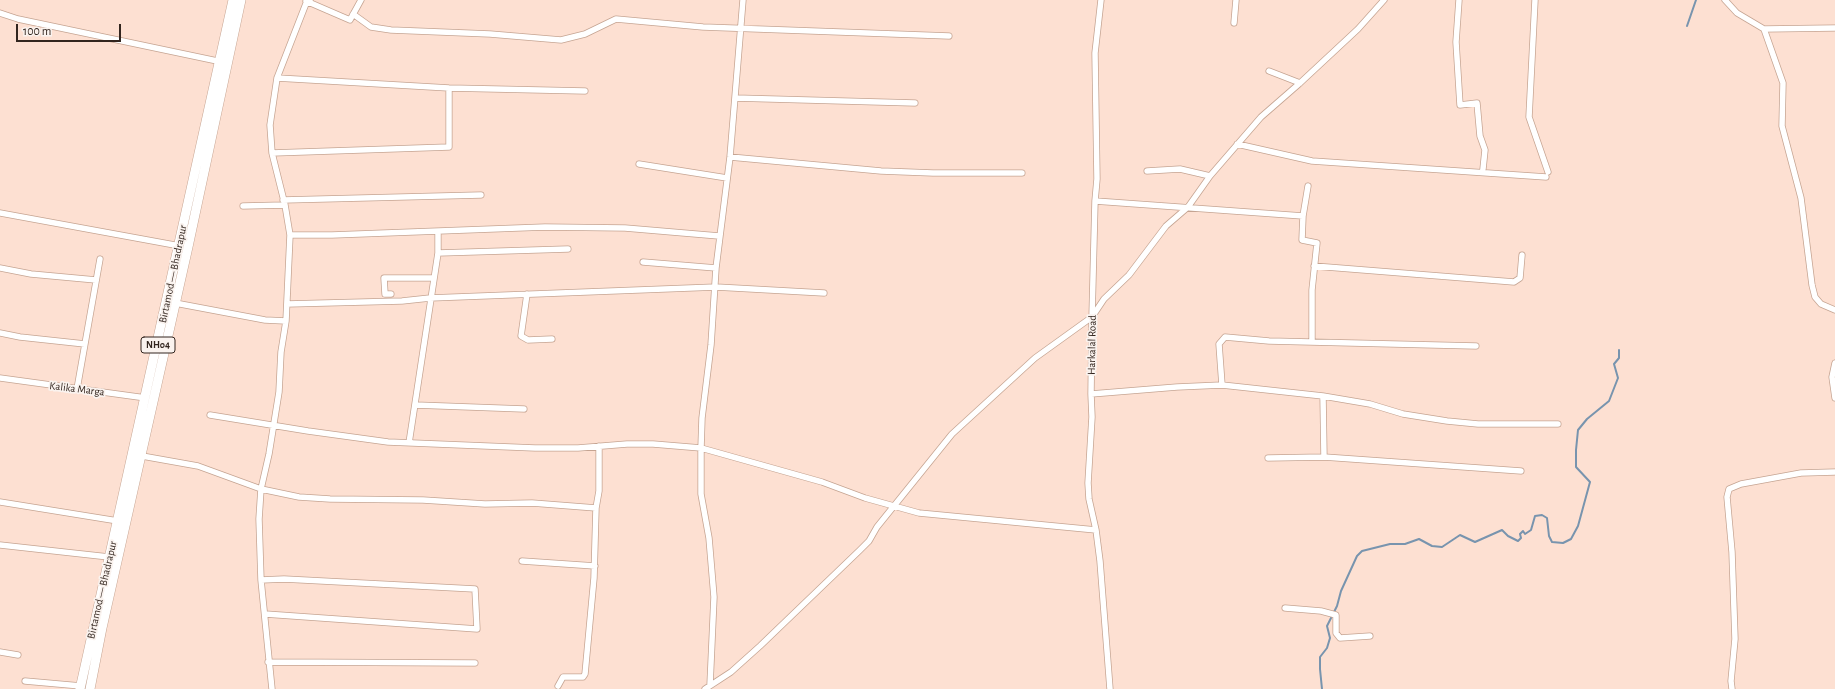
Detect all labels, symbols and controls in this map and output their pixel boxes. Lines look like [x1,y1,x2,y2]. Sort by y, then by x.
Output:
scale bar [18,16,123,42]
text: 100 m [23,25,51,37]
street label: Birtamod — Bhadrapur [156,224,190,324]
street label: Harkalal Road [1085,315,1099,375]
road number: NH04 [141,337,175,353]
street label: Kalika Marga [49,379,105,399]
street label: Birtamod — Bhadrapur [84,540,120,640]

